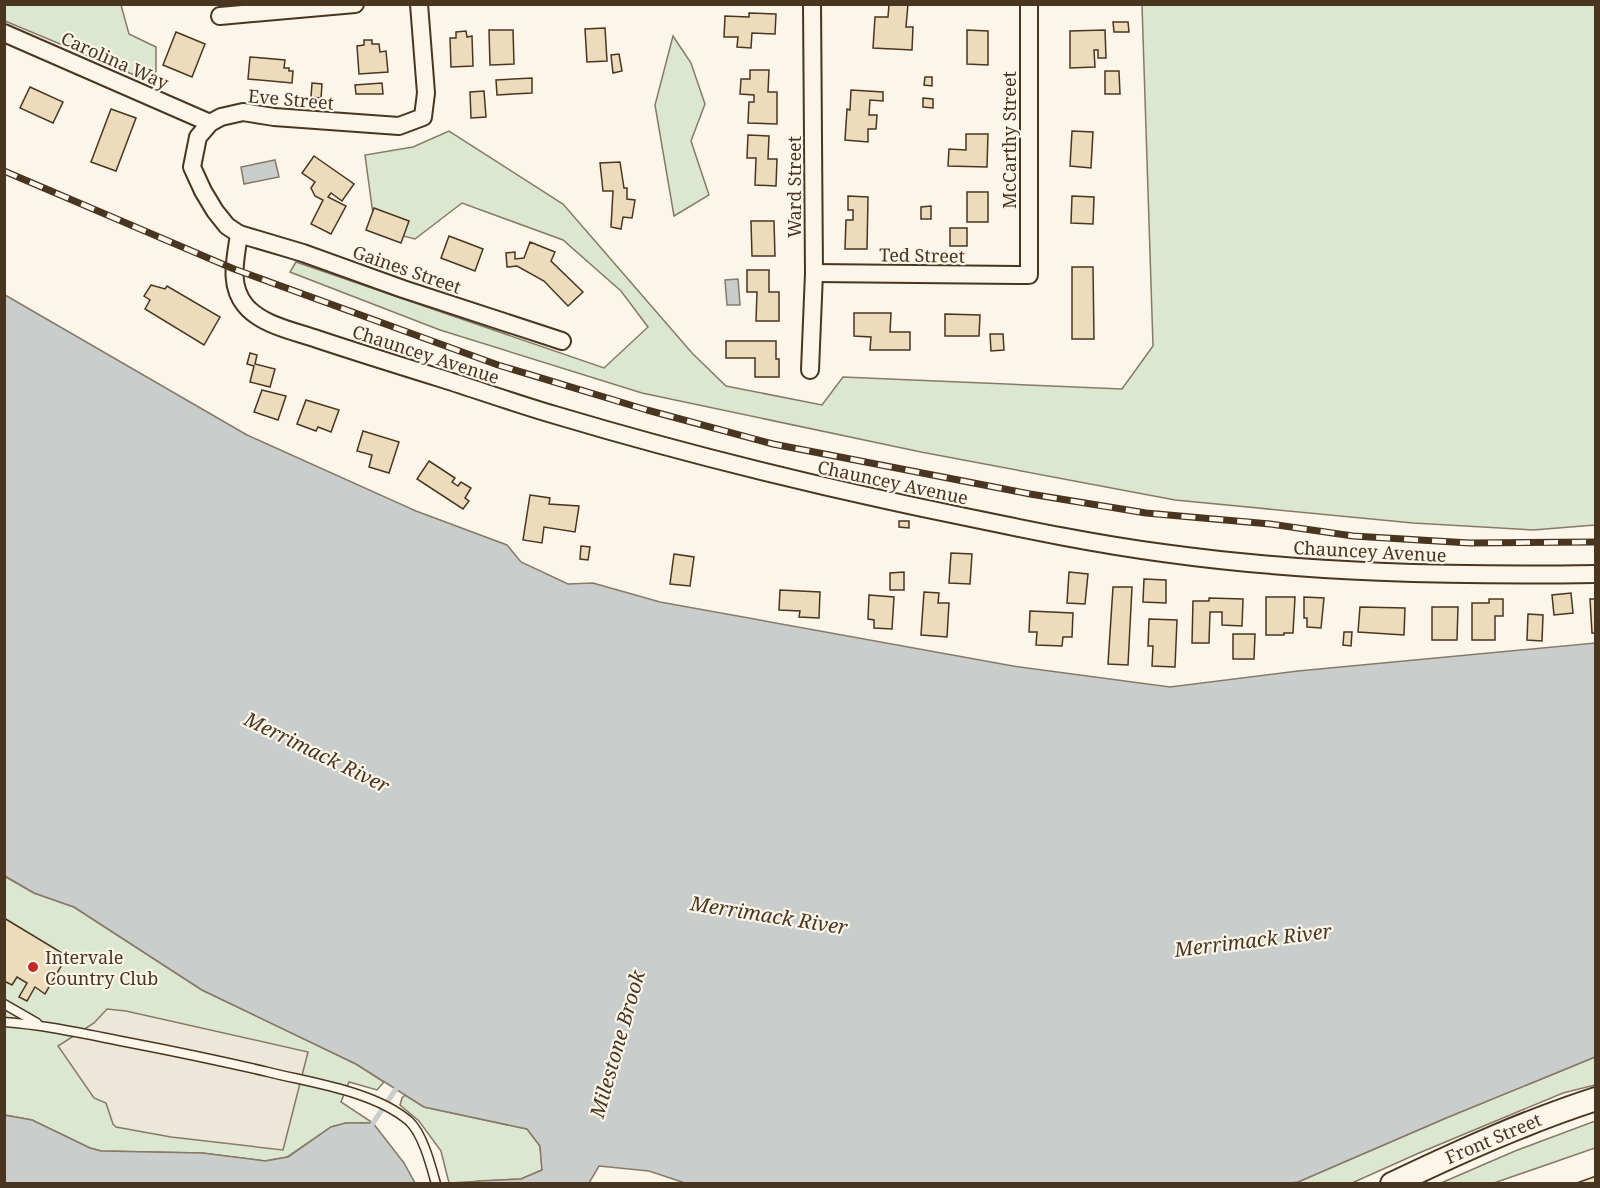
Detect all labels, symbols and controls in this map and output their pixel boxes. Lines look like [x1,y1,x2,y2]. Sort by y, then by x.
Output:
street label: Carolina Way [57,26,173,95]
street label: McCarthy Street [997,71,1021,209]
street label: Eve Street [247,83,335,115]
street label: Ward Street [782,136,806,238]
street label: Gaines Street [350,239,464,299]
street label: Ted Street [879,242,965,268]
street label: Chauncey Avenue [349,319,503,389]
street label: Chauncey Avenue [816,454,970,510]
street label: Chauncey Avenue [1293,535,1447,567]
water label: Merrimack River [239,705,395,799]
water label: Merrimack River [688,889,850,941]
water label: Merrimack River [1172,917,1334,963]
place label: Intervale Country Club [45,945,158,990]
marker: Intervale Country Club [26,960,40,974]
water label: Milestone Brook [583,966,651,1122]
street label: Front Street [1441,1107,1545,1169]

